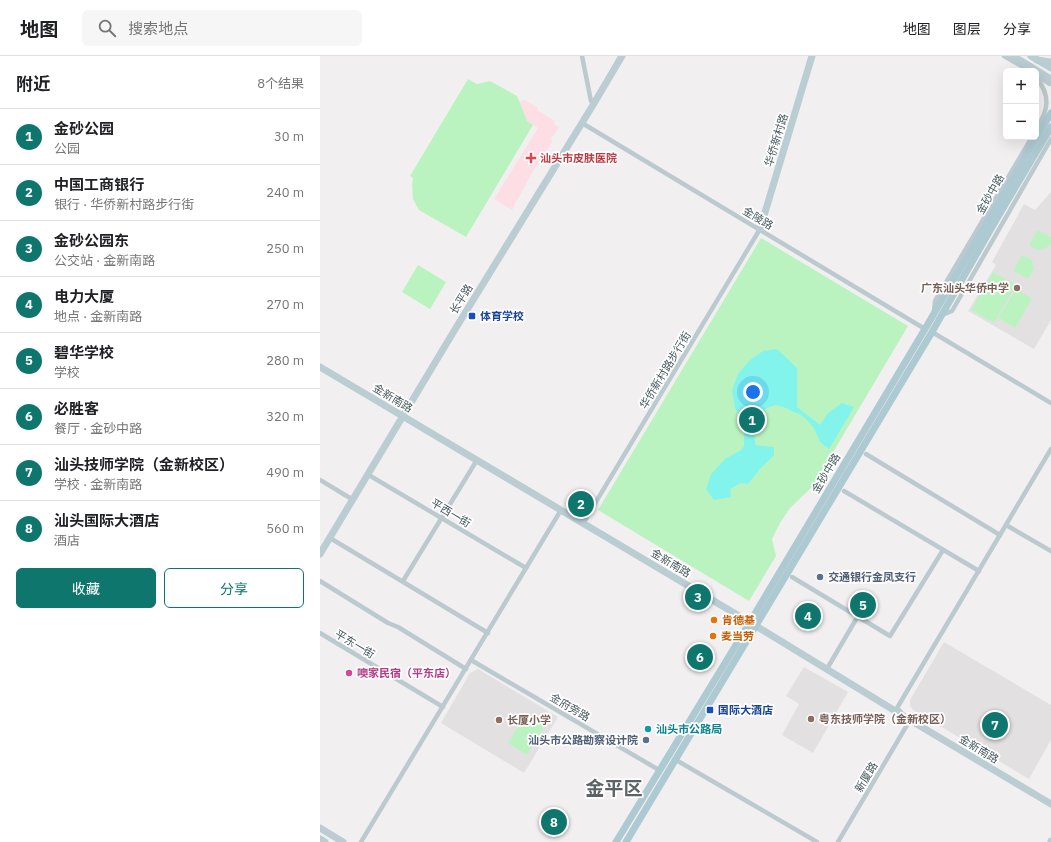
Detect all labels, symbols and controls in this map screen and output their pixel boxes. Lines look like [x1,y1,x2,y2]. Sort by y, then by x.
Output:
search box [82,10,362,46]
text: 地图 [20,17,58,41]
icon: search [96,17,118,39]
text: 搜索地点 [128,19,188,38]
text: 地图 [903,20,931,38]
text: 图层 [953,20,981,38]
text: 分享 [1003,20,1031,38]
map controls [1003,68,1039,140]
button: + [1003,68,1039,104]
text: 附近 [16,73,50,95]
text: 8个结果 [257,75,304,92]
button: − [1003,104,1039,140]
street label: 华侨新村路 [761,112,791,168]
text: 金砂公园 [54,119,114,138]
text: 1 [25,128,33,145]
text: 30 m [274,128,304,145]
text: 公园 [54,140,80,157]
place label: 汕头市皮肤医院 [540,151,617,165]
marker: 汕头市皮肤医院 [525,152,537,164]
street label: 金砂中路 [973,171,1007,217]
text: 中国工商银行 [54,175,144,194]
text: 2 [25,184,33,201]
text: 240 m [266,184,304,201]
text: 银行 · 华侨新村路步行街 [54,196,194,213]
street label: 金陵路 [740,204,776,232]
text: 金砂公园东 [54,231,129,250]
text: 3 [25,240,33,257]
text: 250 m [266,240,304,257]
text: 公交站 · 金新南路 [54,252,155,269]
street label: 长平路 [446,281,476,317]
place label: 广东汕头华侨中学 [921,281,1009,295]
marker: 广东汕头华侨中学 [1012,283,1022,293]
text: 电力大厦 [54,287,114,306]
text: 4 [25,296,33,313]
text: 270 m [266,296,304,313]
text: 地点 · 金新南路 [54,308,142,325]
place label: 体育学校 [480,309,524,323]
marker: 体育学校 [467,311,477,321]
street label: 华侨新村路步行街 [636,329,694,411]
text: 碧华学校 [54,343,114,362]
text: 5 [25,352,33,369]
text: 280 m [266,352,304,369]
text: 学校 [54,364,80,381]
street label: 金新南路 [371,381,415,415]
your location [743,382,763,402]
text: 必胜客 [54,399,99,418]
pin: 1 [739,405,765,435]
text: 6 [25,408,33,425]
text: 320 m [266,408,304,425]
text: 餐厅 · 金砂中路 [54,420,142,437]
street label: 金砂中路 [809,451,843,495]
text: 汕头技师学院（金新校区） [54,455,234,474]
text: 7 [25,464,33,481]
text: 490 m [266,464,304,481]
text: 学校 · 金新南路 [54,476,142,493]
pin: 2 [568,489,594,519]
street label: 平西一街 [429,496,473,530]
text: 汕头国际大酒店 [54,511,159,530]
text: 8 [25,520,33,537]
text: 560 m [266,520,304,537]
text: 酒店 [54,532,80,549]
street label: 金新南路 [649,546,693,580]
button: 收藏 [16,568,156,608]
button: 分享 [164,568,304,608]
place label: 交通银行金凤支行 [828,570,916,584]
marker: 交通银行金凤支行 [815,572,825,582]
pin: 3 [685,582,711,612]
pin: 5 [850,590,876,620]
pin: 4 [795,601,821,631]
place label: 肯德基 [722,613,755,627]
marker: 肯德基 [709,615,719,625]
street label: 平东一街 [333,627,377,661]
place label: 麦当劳 [721,629,754,643]
marker: 麦当劳 [708,631,718,641]
pin: 6 [687,642,713,672]
place label: 噢家民宿（平东店） [357,666,456,680]
marker: 噢家民宿（平东店） [344,668,354,678]
street label: 金府旁路 [547,690,593,724]
place label: 国际大酒店 [718,703,773,717]
marker: 国际大酒店 [705,705,715,715]
pin: 7 [982,710,1008,740]
place label: 粤东技师学院（金新校区） [819,712,951,726]
place label: 长厦小学 [507,713,551,727]
marker: 粤东技师学院（金新校区） [806,714,816,724]
marker: 长厦小学 [494,715,504,725]
place label: 汕头市公路局 [656,722,722,736]
marker: 汕头市公路局 [643,724,653,734]
street label: 金新南路 [957,732,1001,766]
place label: 汕头市公路勘察设计院 [528,733,638,747]
marker: 汕头市公路勘察设计院 [641,735,651,745]
street label: 新厦路 [852,759,880,795]
district label: 金平区 [585,776,643,800]
pin: 8 [541,807,567,837]

